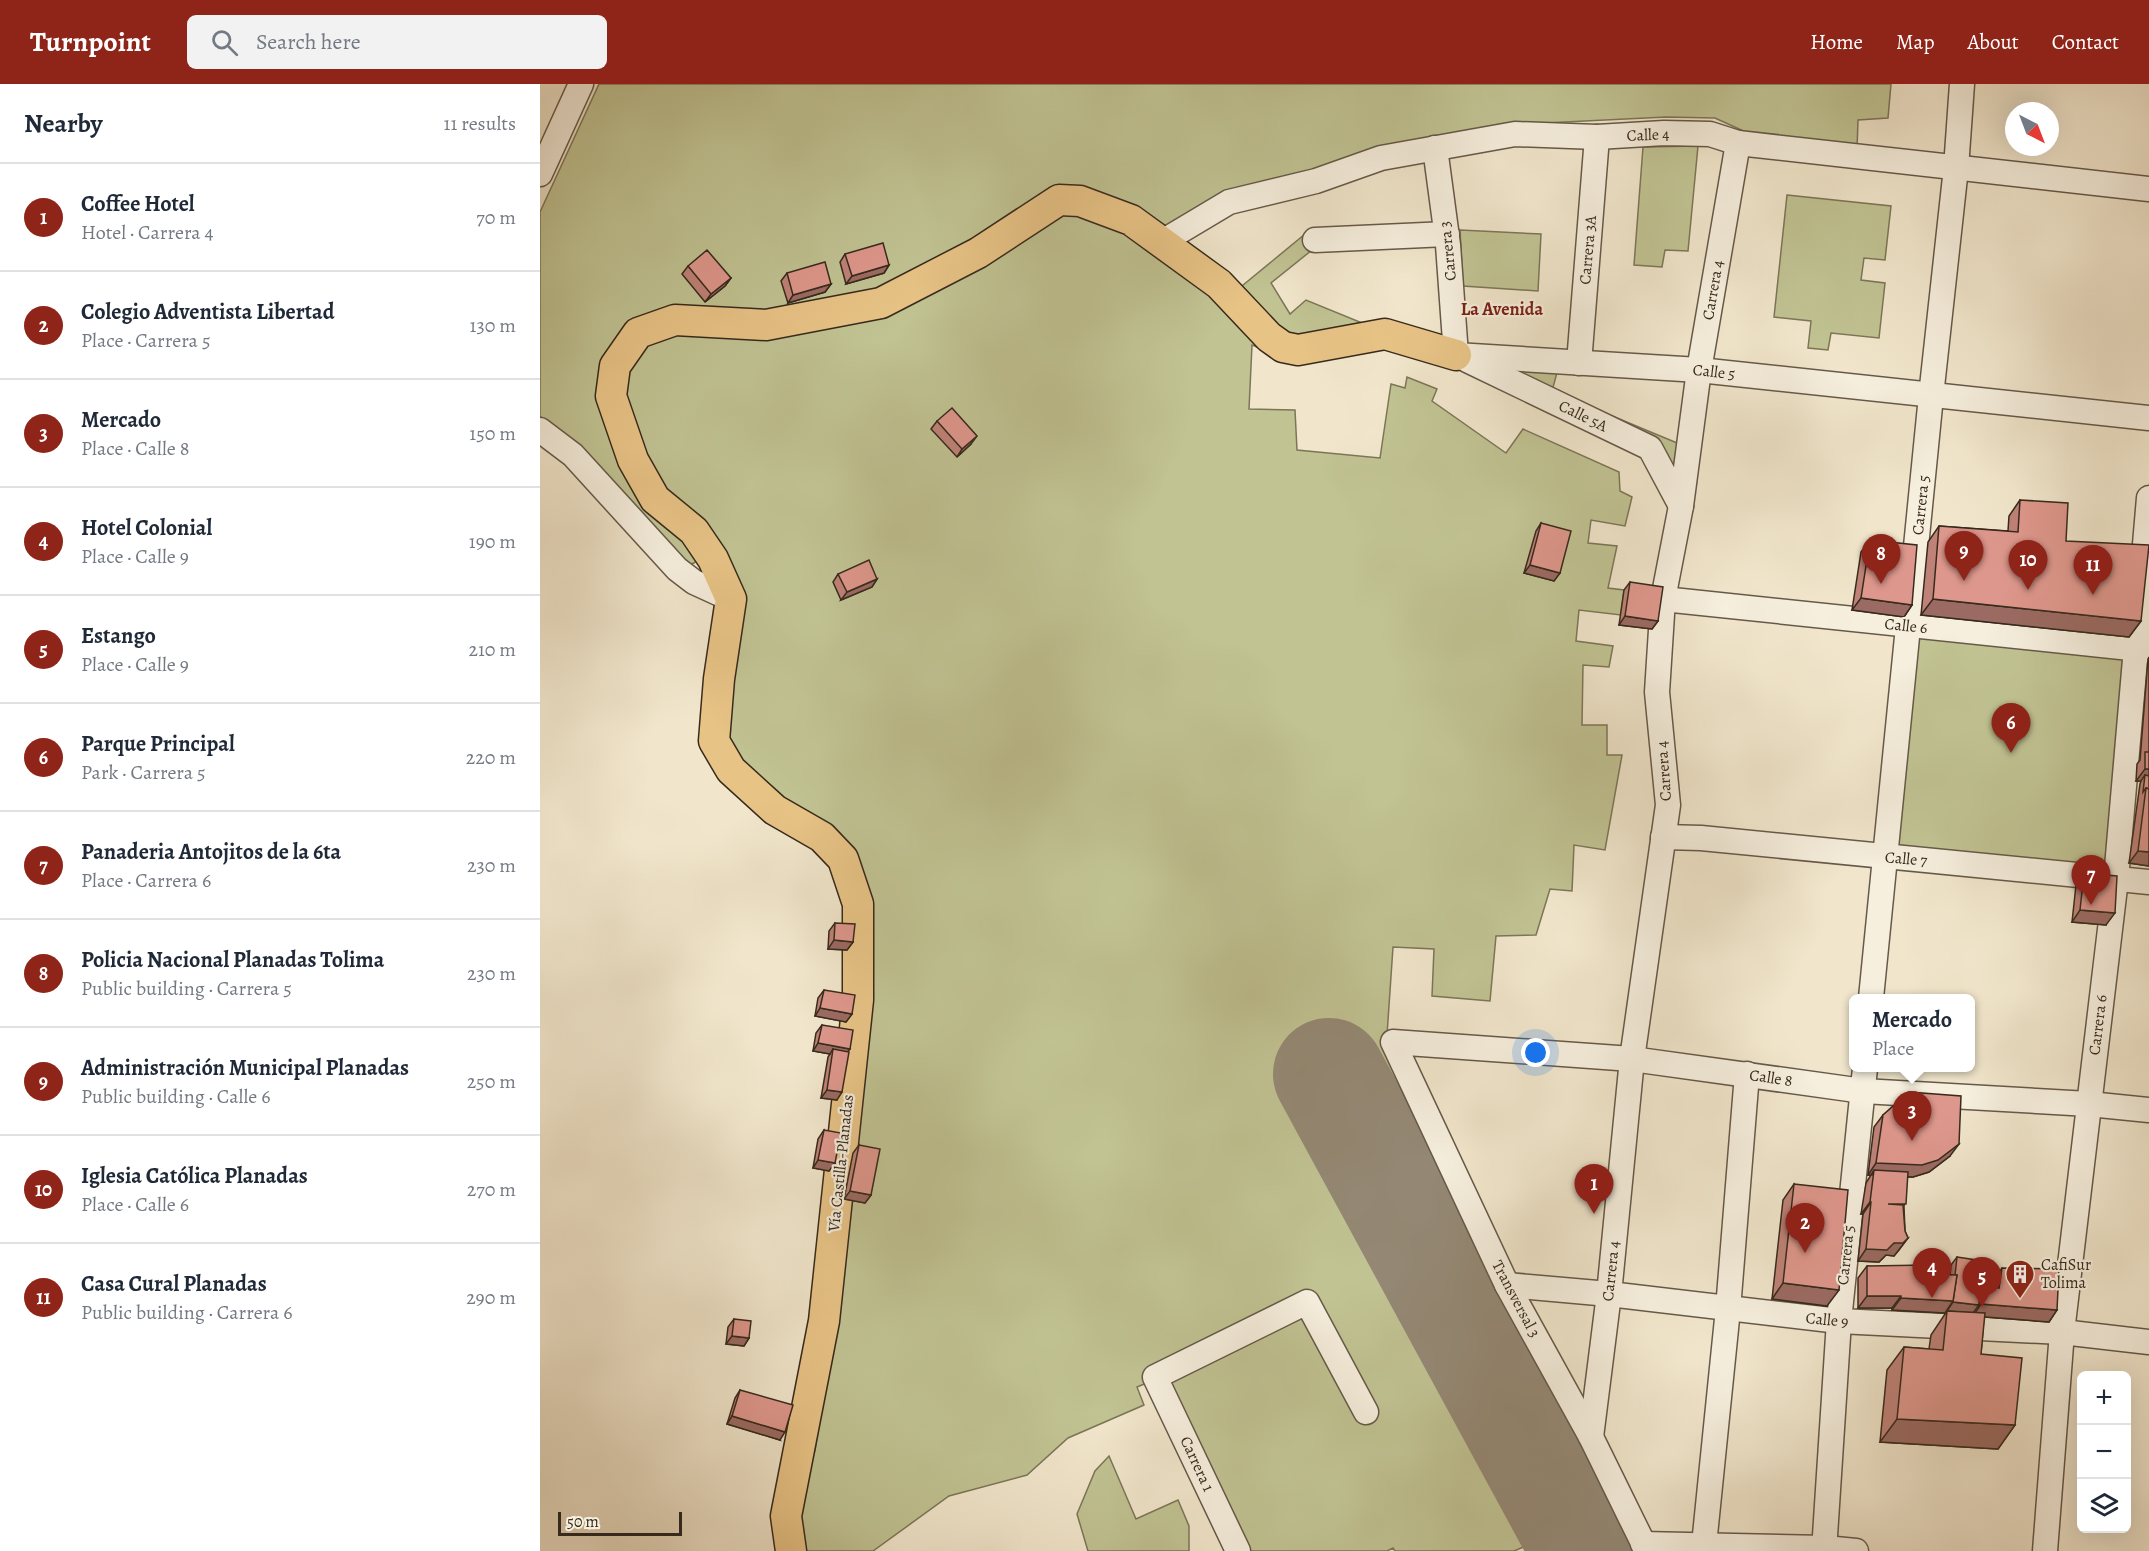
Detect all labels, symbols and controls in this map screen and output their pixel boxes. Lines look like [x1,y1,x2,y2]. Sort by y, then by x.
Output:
search box [187,15,607,69]
text: Turnpoint [30,23,151,61]
icon: search [208,26,241,59]
text: Search here [256,27,361,57]
text: Home [1810,28,1863,56]
text: Map [1896,28,1934,56]
text: About [1967,28,2019,56]
text: Contact [2052,28,2119,56]
north arrow [2005,102,2059,156]
text: Nearby [24,106,103,141]
text: 11 results [444,110,516,137]
street label: Calle 4 [1626,123,1670,147]
text: Coffee Hotel [81,189,195,219]
text: 1 [40,204,47,231]
text: 70 m [476,204,516,231]
street label: Carrera 3A [1574,214,1602,285]
text: Hotel · Carrera 4 [81,219,214,246]
street label: Carrera 3 [1434,220,1462,282]
street label: Carrera 4 [1697,258,1729,322]
text: Colegio Adventista Libertad [81,297,335,327]
district label: La Avenida [1461,297,1543,321]
text: 2 [39,312,48,339]
text: 130 m [470,312,516,339]
text: Place · Carrera 5 [81,327,211,354]
street label: Calle 5 [1692,359,1736,385]
street label: Calle 5A [1555,395,1612,438]
text: Mercado [81,405,161,435]
text: 3 [39,420,48,447]
text: 150 m [469,420,516,447]
text: Place · Calle 8 [81,435,189,462]
street label: Carrera 5 [1907,474,1935,536]
text: Hotel Colonial [81,513,212,543]
text: 4 [39,528,48,555]
text: 190 m [469,528,516,555]
pin: 9 [1944,532,1984,581]
pin: 8 [1862,534,1900,584]
pin: 10 [2008,540,2048,590]
text: Place · Calle 9 [81,543,189,570]
pin: 11 [2074,546,2112,595]
street label: Calle 6 [1883,613,1929,639]
text: Estango [81,621,156,651]
text: 5 [39,636,48,663]
text: 210 m [468,636,516,663]
text: Place · Calle 9 [81,651,189,678]
pin: 6 [1992,704,2030,753]
text: Parque Principal [81,729,235,759]
street label: Carrera 4 [1651,740,1677,802]
text: 6 [39,744,48,771]
text: 220 m [466,744,516,771]
text: Park · Carrera 5 [81,759,206,786]
text: Panaderia Antojitos de la 6ta [81,837,341,867]
street label: Calle 7 [1884,846,1928,872]
text: 7 [39,852,48,879]
text: 230 m [467,852,516,879]
pin: 7 [2072,856,2110,905]
text: Place · Carrera 6 [81,867,211,894]
text: Policia Nacional Planadas Tolima [81,945,384,975]
text: 8 [39,960,48,987]
text: 230 m [467,960,516,987]
text: Public building · Carrera 5 [81,975,292,1002]
popup [1849,994,1975,1072]
street label: Carrera 6 [2083,994,2113,1056]
text: Mercado [1872,1005,1952,1035]
text: Place [1872,1035,1914,1062]
your location [1521,1038,1550,1067]
text: Administración Municipal Planadas [81,1053,409,1083]
street label: Calle 8 [1748,1064,1794,1092]
text: 9 [39,1068,48,1095]
text: 250 m [467,1068,516,1095]
text: Public building · Calle 6 [81,1083,270,1110]
pin: 3 [1892,1092,1932,1141]
street label: Vía Castilla-Planadas [823,1093,859,1234]
text: Iglesia Católica Planadas [81,1161,308,1191]
pin: 1 [1574,1164,1614,1214]
text: 10 [35,1176,52,1203]
text: 270 m [467,1176,516,1203]
text: Place · Calle 6 [81,1191,189,1218]
pin: 2 [1786,1204,1824,1253]
street label: Carrera 5 [1832,1224,1860,1286]
street label: Carrera 4 [1597,1240,1625,1302]
pin: 4 [1912,1248,1952,1298]
place label: CafiSur Tolima [2041,1254,2091,1294]
street label: Transversal 3 [1486,1256,1546,1342]
pin: 5 [1962,1258,2002,1307]
building icon: CafiSur Tolima [2004,1258,2036,1300]
text: Casa Cural Planadas [81,1269,267,1299]
text: 11 [36,1284,51,1311]
text: 290 m [466,1284,516,1311]
text: Public building · Carrera 6 [81,1299,293,1326]
street label: Calle 9 [1805,1307,1849,1333]
map controls [2077,1371,2131,1533]
button: + [2077,1371,2131,1425]
button: − [2077,1425,2131,1479]
street label: Carrera 1 [1175,1433,1220,1496]
button: layers [2077,1479,2131,1533]
scale bar [558,1509,682,1536]
text: 50 m [567,1511,599,1533]

